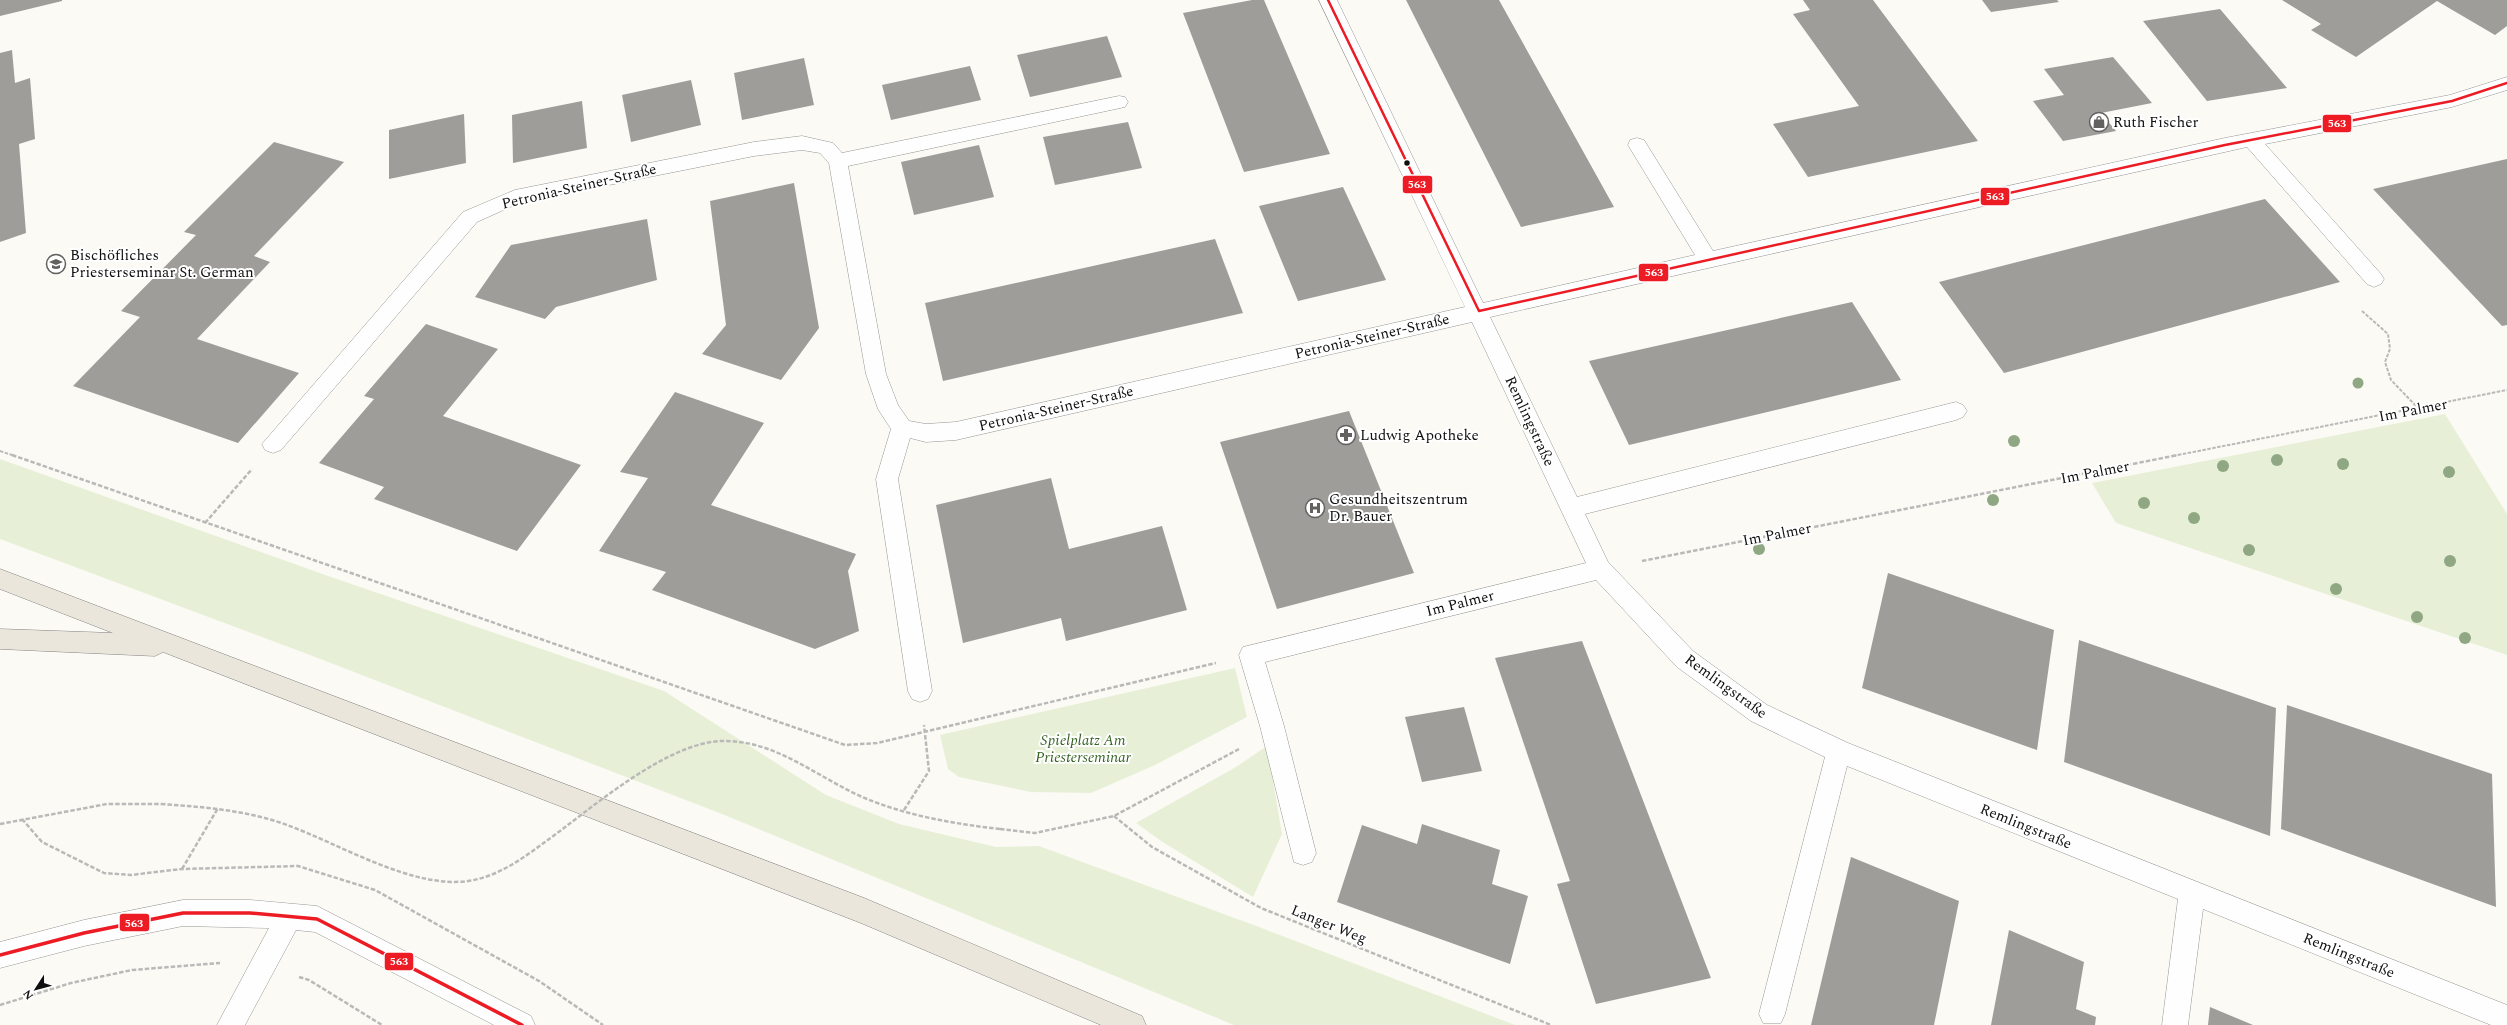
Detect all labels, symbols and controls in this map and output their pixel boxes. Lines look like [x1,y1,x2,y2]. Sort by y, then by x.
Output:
shop icon: Ruth Fischer [2088,111,2110,133]
place label: Ruth Fischer [2113,111,2199,134]
line badge: 563 [2322,114,2352,133]
text: 563 [2328,115,2346,132]
street label: Petronia-Steiner-Straße [499,157,659,215]
unlabelled marker [1402,158,1412,168]
line badge: 563 [1402,175,1433,194]
text: 563 [1408,176,1426,193]
line badge: 563 [1980,187,2010,206]
text: 563 [1986,188,2004,205]
place label: Bischöfliches Priesterseminar St. German [70,244,254,284]
school or university icon: Bischöfliches Priesterseminar St. German [45,253,67,275]
line badge: 563 [1638,263,1669,282]
text: 563 [1645,264,1663,281]
street label: Petronia-Steiner-Straße [1292,307,1452,365]
street label: Remlingstraße [1499,372,1561,470]
street label: Petronia-Steiner-Straße [976,379,1136,437]
street label: Im Palmer [2377,393,2449,428]
pharmacy icon: Ludwig Apotheke [1335,424,1357,446]
place label: Ludwig Apotheke [1360,424,1479,447]
street label: Im Palmer [2059,455,2131,490]
place label: Gesundheitszentrum Dr. Bauer [1329,488,1468,528]
hospital icon: Gesundheitszentrum Dr. Bauer [1304,497,1326,519]
street label: Im Palmer [1741,517,1813,552]
street label: Im Palmer [1424,584,1497,623]
street label: Remlingstraße [1680,648,1772,724]
park label: Spielplatz Am Priesterseminar [1035,729,1132,769]
street label: Remlingstraße [1976,798,2075,855]
street label: Langer Weg [1287,899,1370,950]
line badge: 563 [119,913,150,932]
text: 563 [125,915,143,932]
street label: Remlingstraße [2299,927,2398,984]
line badge: 563 [384,952,414,971]
text: 563 [390,953,408,970]
north arrow [16,969,56,1009]
text: N [19,986,38,1003]

